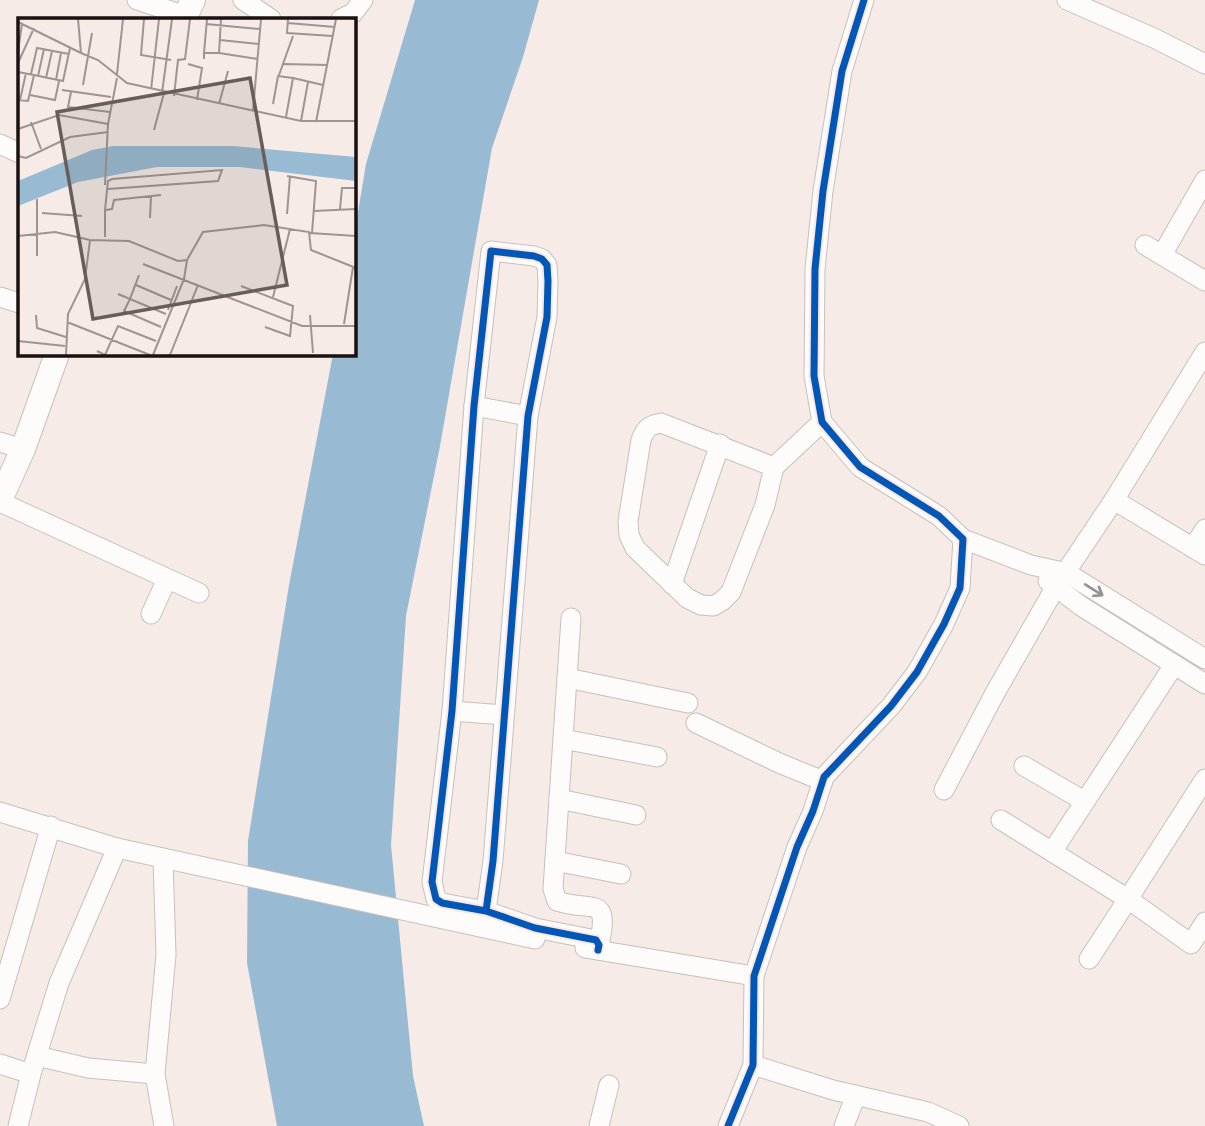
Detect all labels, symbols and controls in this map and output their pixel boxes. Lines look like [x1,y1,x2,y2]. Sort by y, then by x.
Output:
inset map [18,18,355,355]
one-way arrow [1084,582,1103,597]

